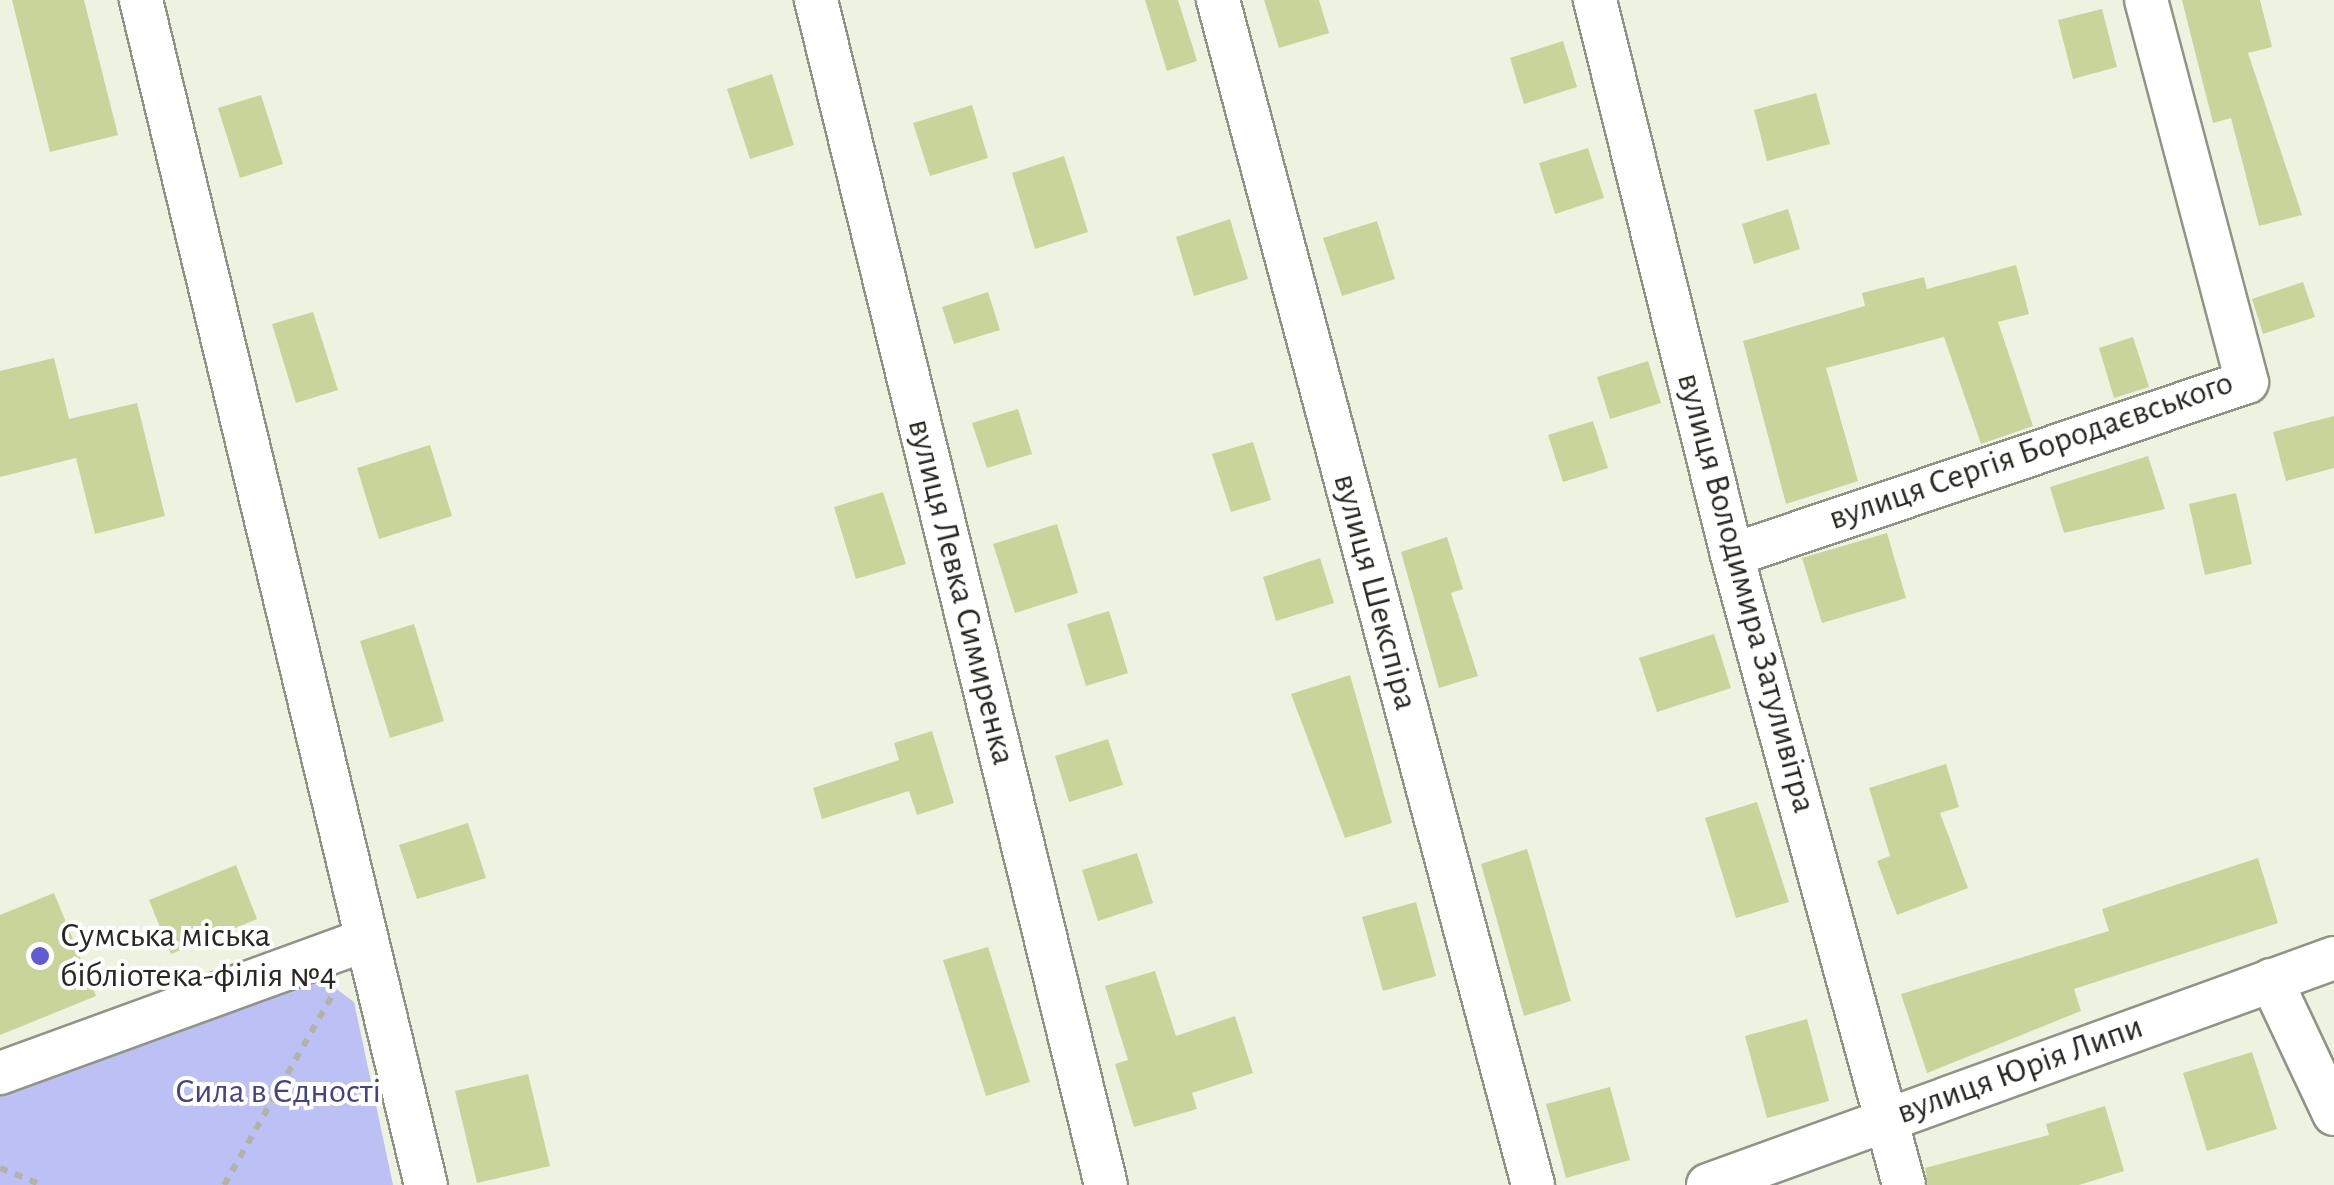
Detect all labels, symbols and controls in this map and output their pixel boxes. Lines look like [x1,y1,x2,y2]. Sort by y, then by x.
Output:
street label: вулиця Сергія Бородаєвського [1823,362,2239,540]
street label: вулиця Володимира Затуливітра [1667,368,1825,818]
street label: вулиця Левка Симиренка [898,415,1024,769]
street label: вулиця Шекспіра [1323,469,1427,715]
place label: Сумська міська бібліотека-філія №4 [60,915,337,997]
marker: Сумська міська бібліотека-філія №4 [29,945,51,967]
street label: вулиця Юрія Липи [1891,1006,2149,1134]
park label: Сила в Єдності [175,1071,381,1113]

